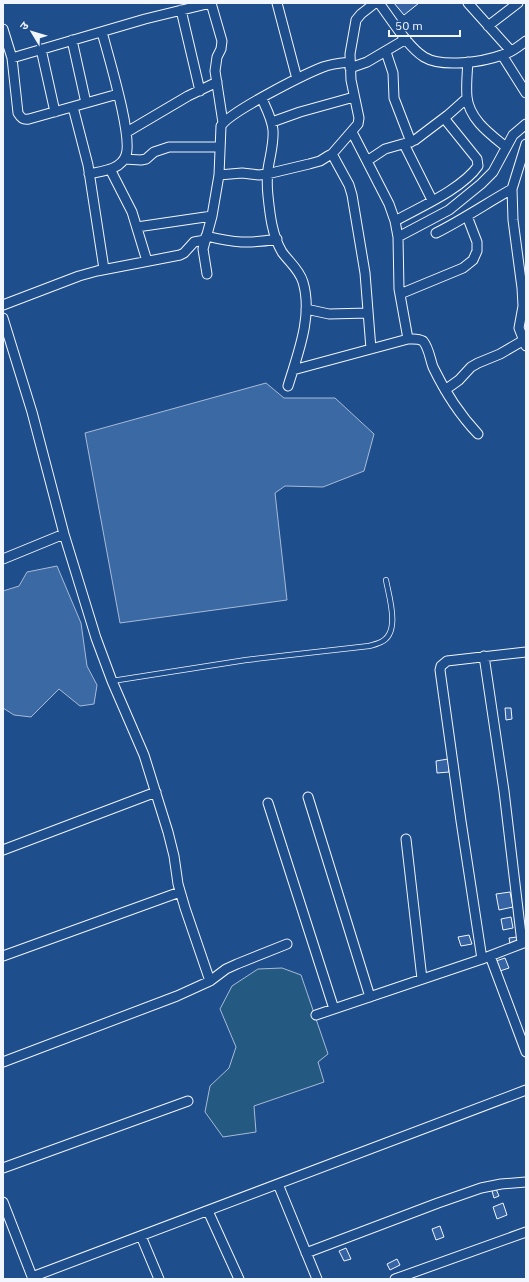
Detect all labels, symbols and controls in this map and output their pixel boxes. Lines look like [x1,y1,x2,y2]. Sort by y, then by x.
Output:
north arrow [12,12,52,52]
scale bar [389,12,460,38]
text: 50 m [395,18,423,33]
text: उ [17,19,32,33]

